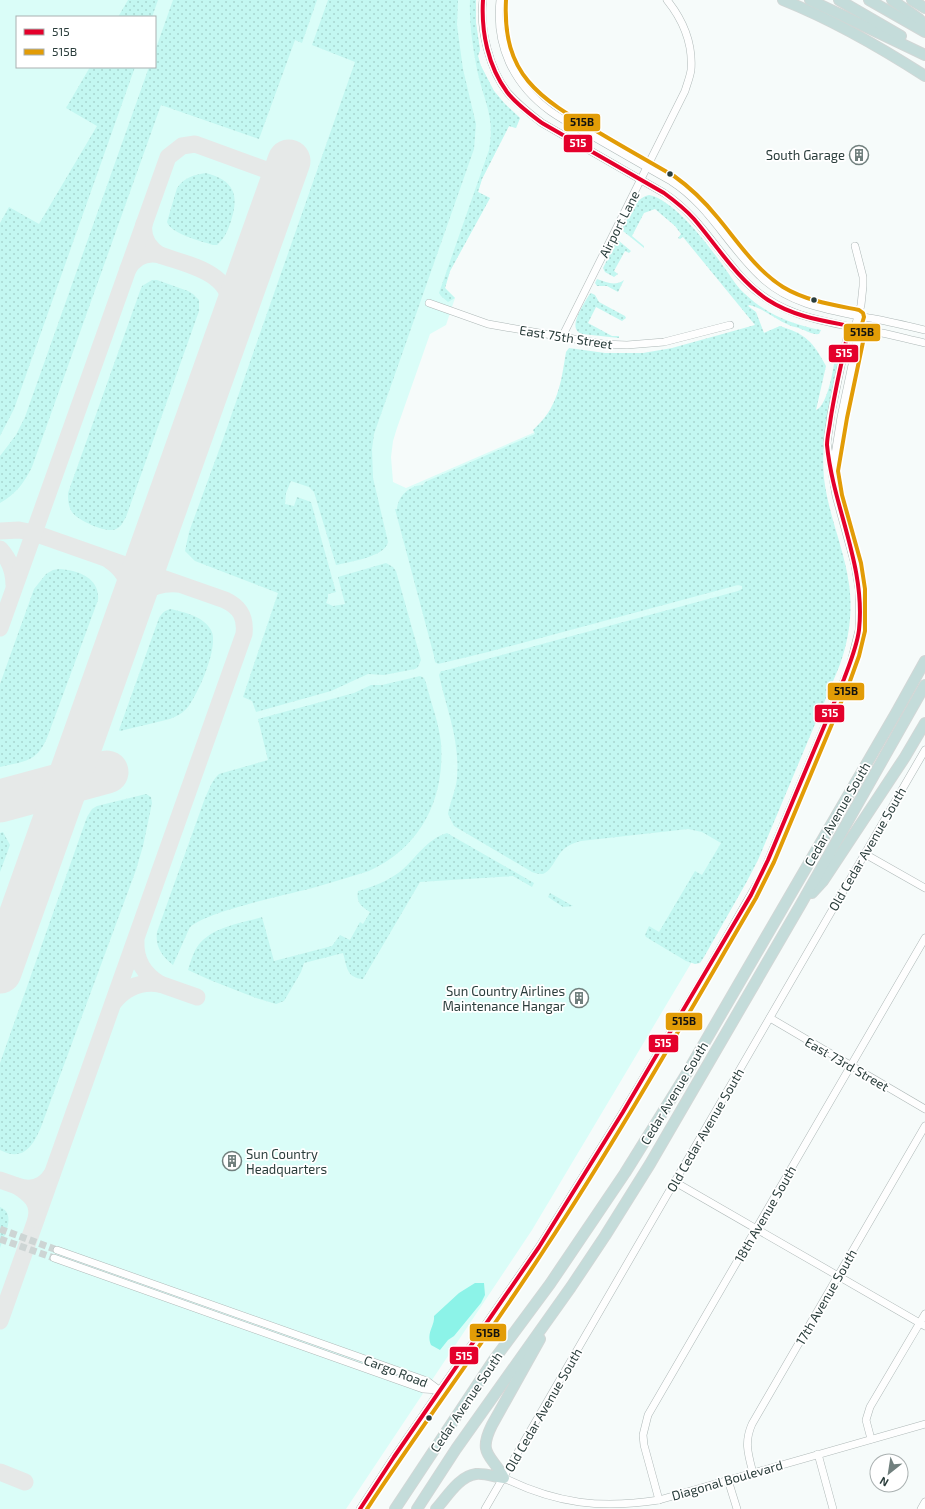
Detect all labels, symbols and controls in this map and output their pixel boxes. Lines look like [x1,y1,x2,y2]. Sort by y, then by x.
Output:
legend [16,16,156,68]
text: 515 [52,24,70,38]
text: 515B [52,44,77,58]
line badge: 515B [563,113,601,132]
text: 515B [570,115,594,128]
line badge: 515 [563,134,593,153]
text: 515 [570,136,586,149]
building icon: South Garage [848,144,870,166]
place label: South Garage [766,147,845,163]
unlabelled marker [665,169,675,179]
street label: Airport Lane [595,188,643,260]
unlabelled marker [809,295,819,305]
street label: East 75th Street [518,322,614,352]
line badge: 515B [843,323,881,342]
text: 515B [850,325,874,338]
line badge: 515 [828,344,859,363]
text: 515 [836,346,852,359]
line badge: 515B [827,682,865,701]
text: 515B [834,684,858,697]
line badge: 515 [814,704,845,723]
text: 515 [822,706,838,719]
street label: Cedar Avenue South [801,759,873,869]
street label: Old Cedar Avenue South [825,784,909,914]
place label: Sun Country Airlines Maintenance Hangar [442,983,565,1014]
building icon: Sun Country Airlines Maintenance Hangar [568,987,590,1009]
line badge: 515B [665,1012,703,1031]
text: 515B [672,1014,696,1027]
street label: East 73rd Street [802,1033,892,1095]
line badge: 515 [648,1034,679,1053]
text: 515 [655,1036,671,1049]
street label: Cedar Avenue South [637,1038,711,1148]
street label: Old Cedar Avenue South [663,1065,747,1195]
place label: Sun Country Headquarters [246,1146,327,1177]
building icon: Sun Country Headquarters [221,1150,243,1172]
street label: 18th Avenue South [731,1163,799,1265]
street label: 17th Avenue South [792,1246,860,1348]
line badge: 515B [469,1323,507,1342]
text: 515B [476,1326,500,1339]
street label: Old Cedar Avenue South [501,1345,585,1475]
line badge: 515 [449,1346,479,1365]
street label: Cedar Avenue South [426,1349,506,1455]
text: 515 [456,1349,472,1362]
street label: Cargo Road [362,1352,430,1390]
unlabelled marker [424,1413,434,1423]
north arrow [869,1453,909,1493]
street label: Diagonal Boulevard [670,1456,784,1504]
text: N [877,1474,890,1490]

